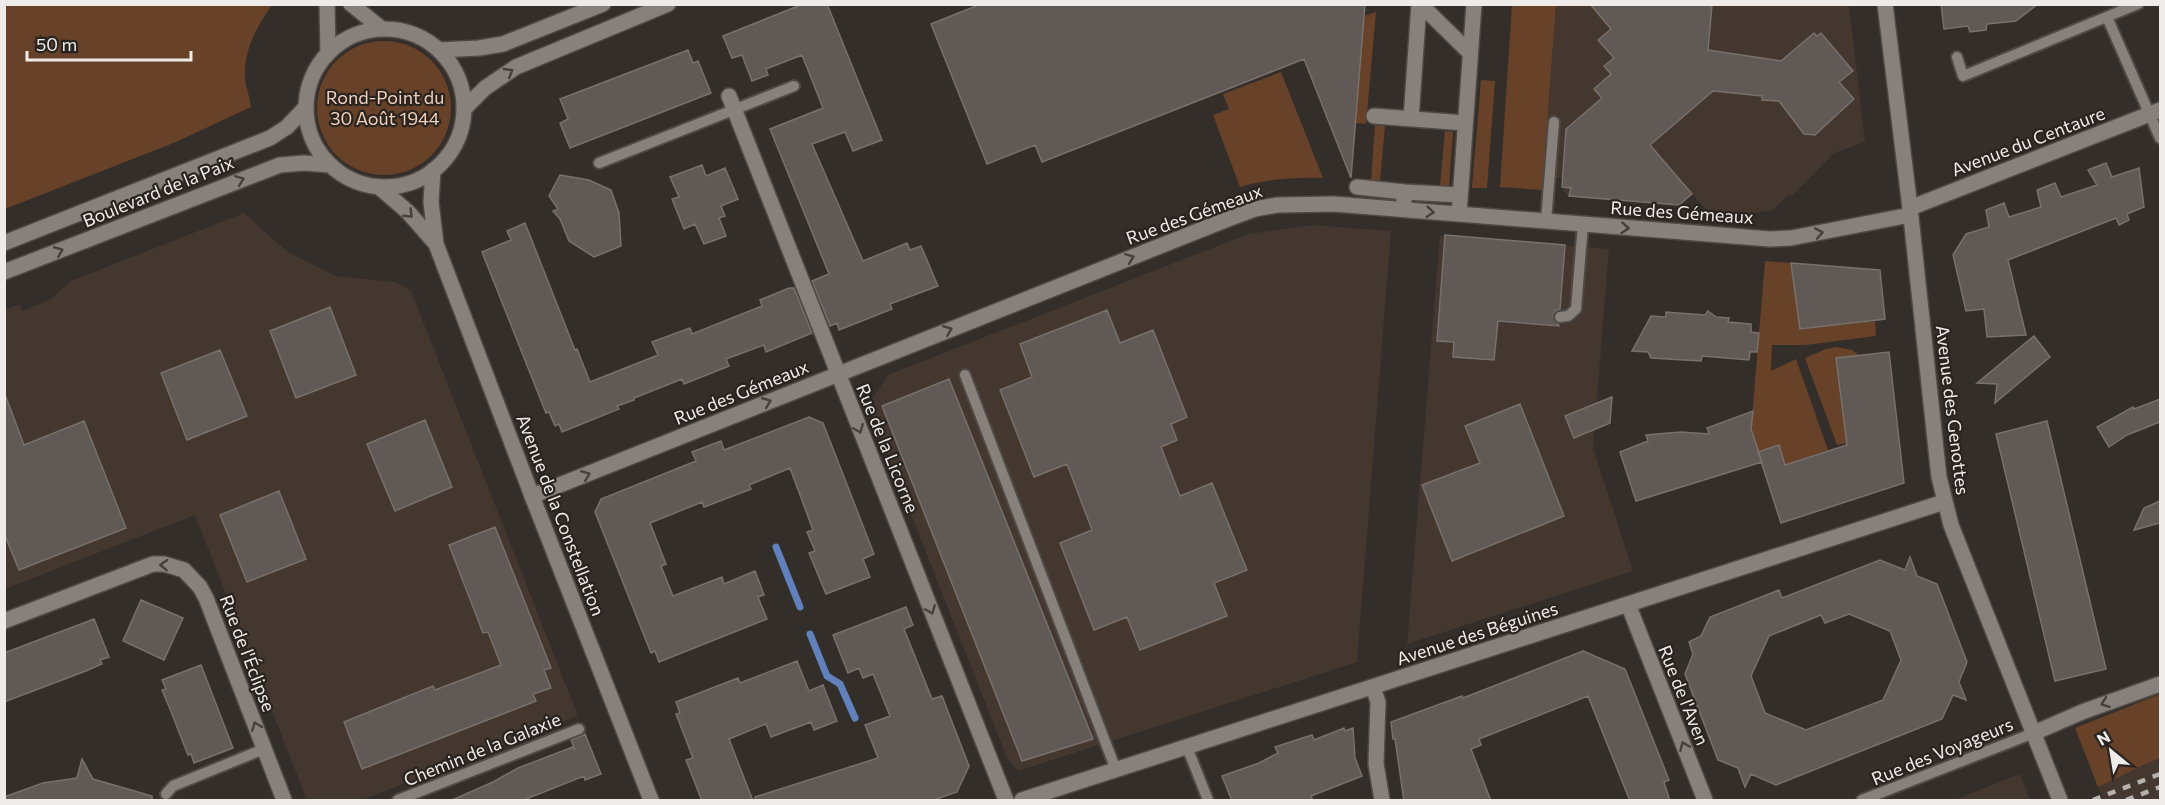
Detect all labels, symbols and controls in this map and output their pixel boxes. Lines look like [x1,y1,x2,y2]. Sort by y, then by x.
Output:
scale bar [27,24,190,62]
text: 50 m [36,33,77,55]
one-way arrow [503,68,513,79]
park label: Rond-Point du 30 Août 1944 [326,86,444,129]
street label: Avenue du Centaure [1948,102,2108,180]
street label: Boulevard de la Paix [79,150,237,231]
one-way arrow [235,174,245,187]
street label: Rue des Gémeaux [1123,179,1266,249]
street label: Rue des Gémeaux [1610,196,1755,228]
one-way arrow [1425,205,1434,218]
one-way arrow [402,206,413,217]
one-way arrow [1621,221,1630,234]
one-way arrow [1814,227,1824,240]
one-way arrow [53,246,64,258]
one-way arrow [1123,253,1134,265]
street label: Avenue des Genottes [1932,324,1974,496]
one-way arrow [942,325,953,337]
street label: Rue des Gémeaux [670,355,812,429]
street label: Rue de la Licorne [852,380,924,516]
one-way arrow [761,397,772,409]
street label: Avenue de la Constellation [512,411,610,619]
one-way arrow [852,422,864,433]
one-way arrow [580,470,591,482]
one-way arrow [159,559,168,572]
street label: Rue de l'Éclipse [216,591,280,715]
street label: Avenue des Béguines [1393,596,1561,670]
one-way arrow [924,604,936,615]
street label: Rue de l'Aven [1654,642,1714,748]
one-way arrow [2100,696,2111,709]
street label: Chemin de la Galaxie [400,707,564,791]
street label: Rue des Voyageurs [1868,713,2016,789]
north arrow [2081,721,2141,781]
one-way arrow [250,722,263,732]
text: N [2093,726,2113,749]
one-way arrow [1679,741,1691,752]

